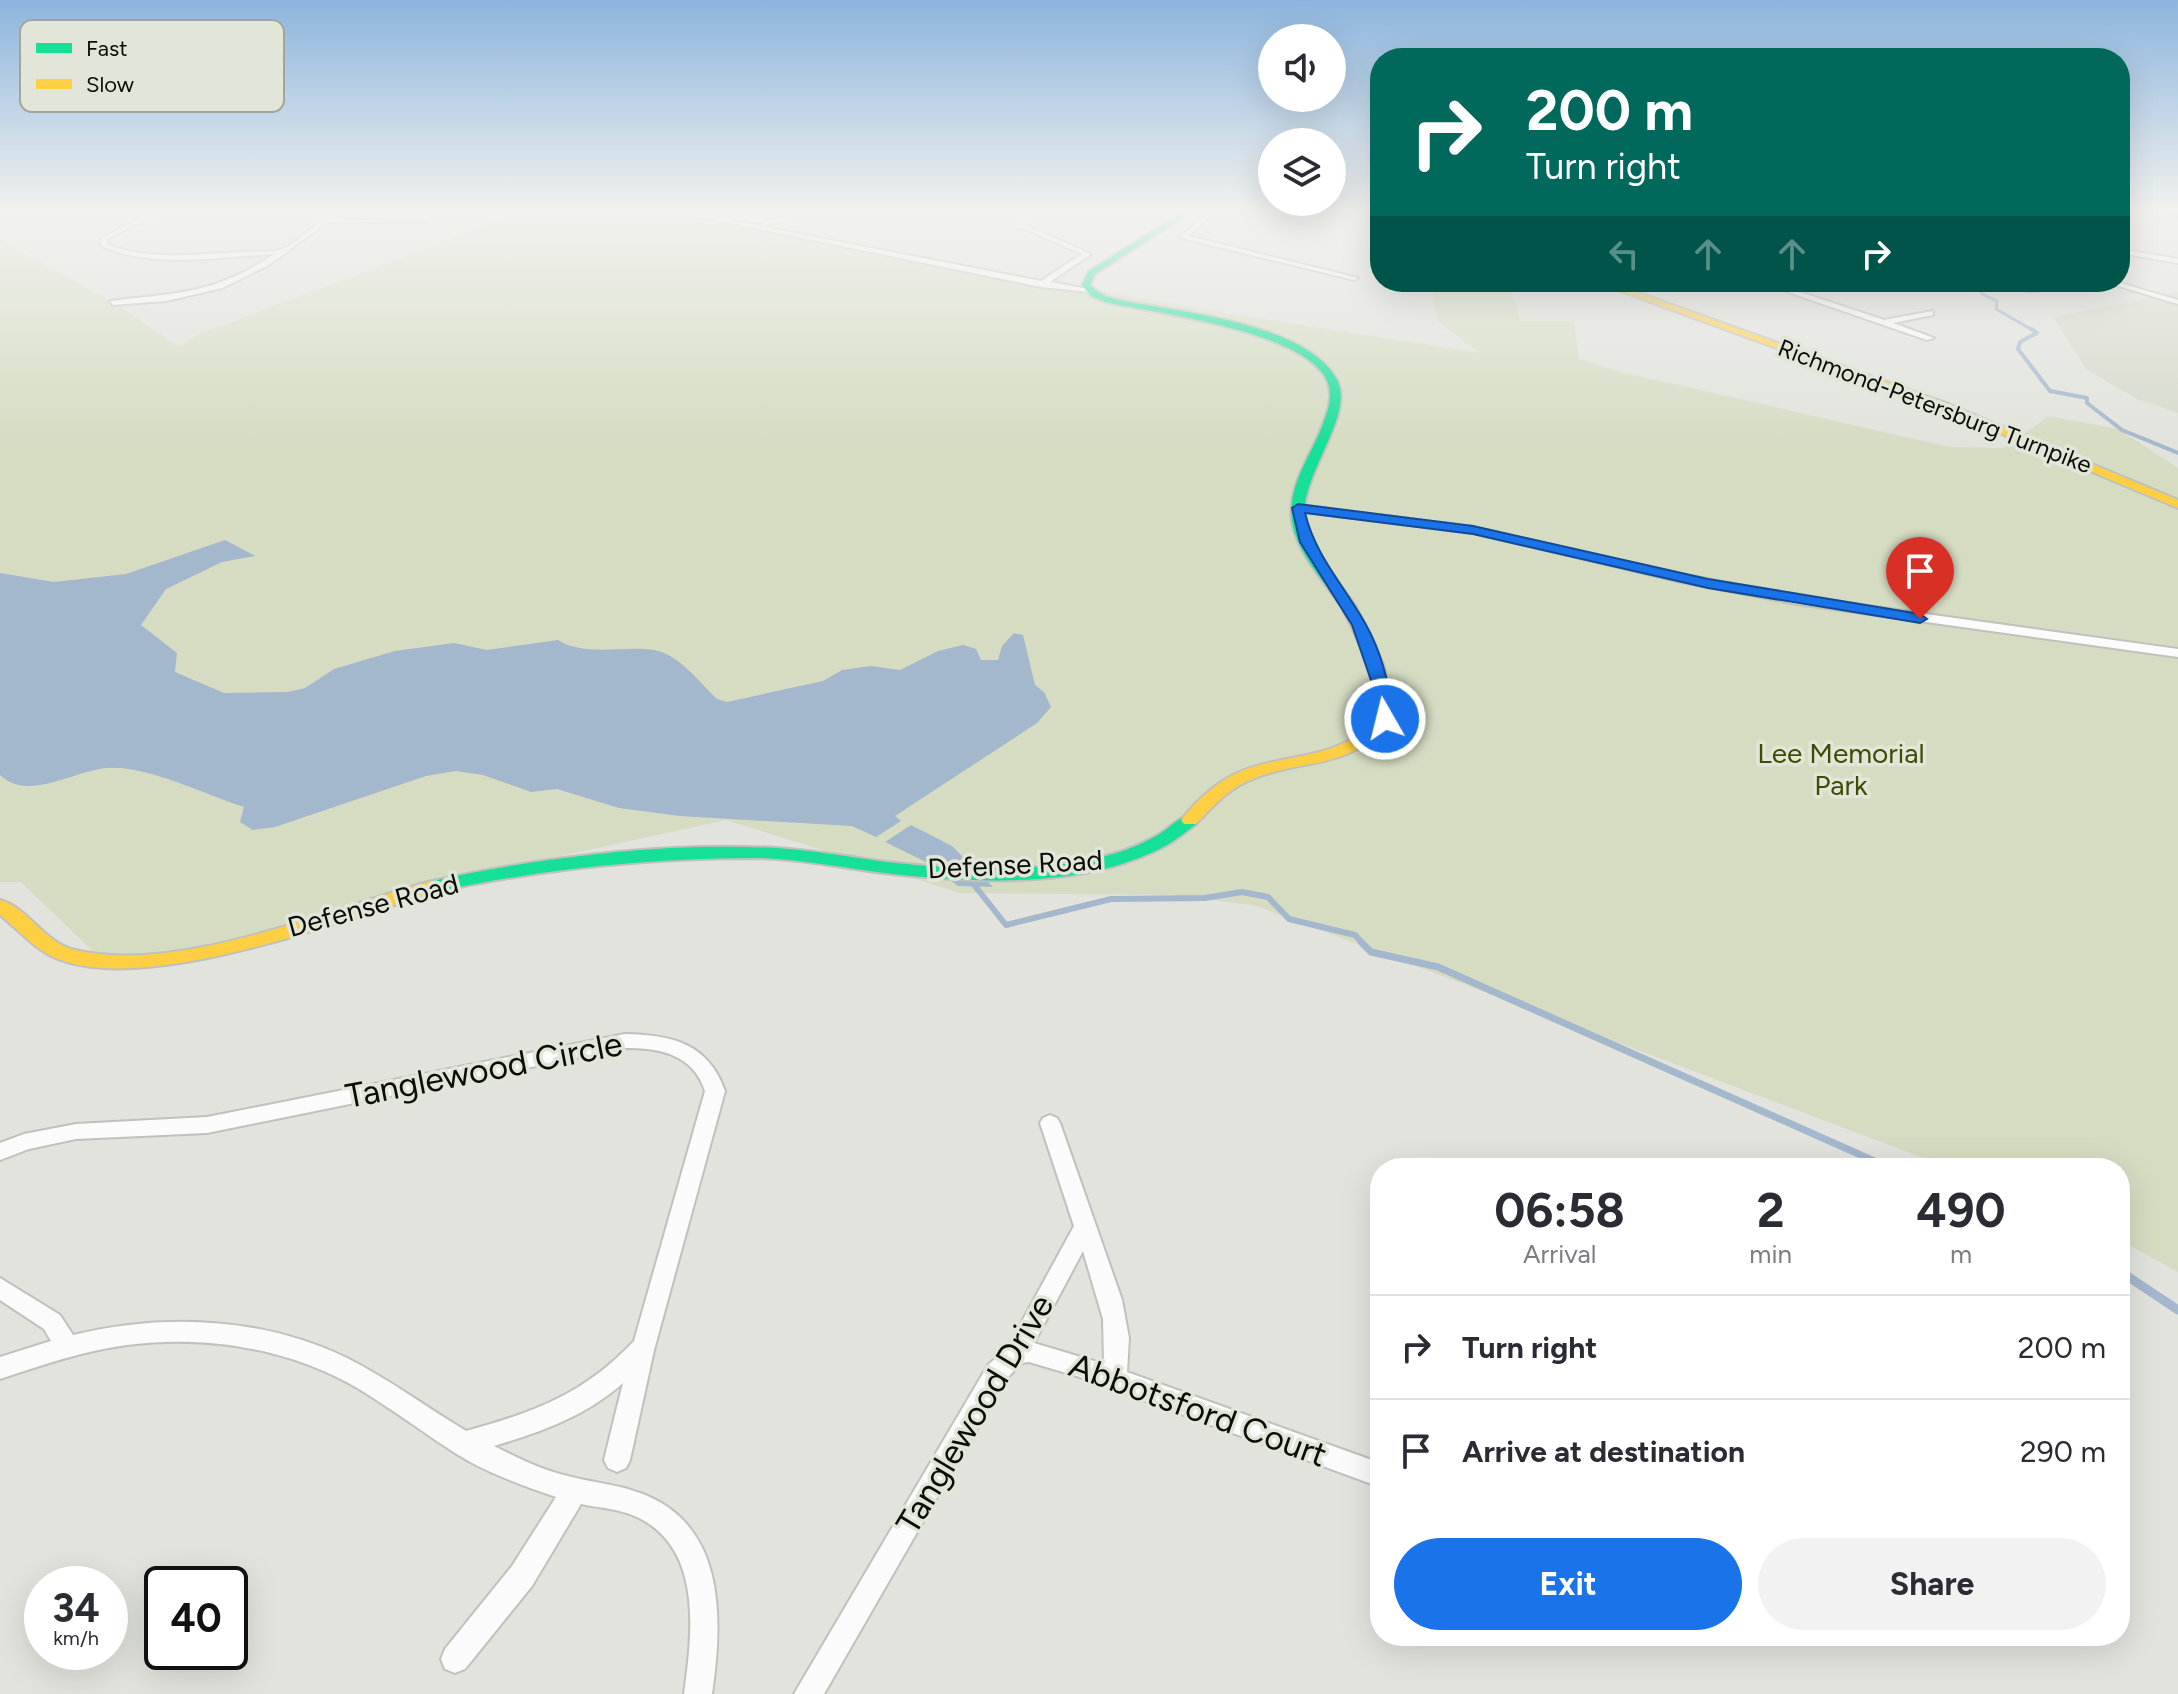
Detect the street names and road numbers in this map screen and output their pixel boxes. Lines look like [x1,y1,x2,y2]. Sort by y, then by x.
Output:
street label: Richmond-Petersburg Turnpike [1774,333,2096,479]
street label: Defense Road [927,842,1103,886]
street label: Defense Road [284,866,462,944]
street label: Tanglewood Circle [342,1023,626,1117]
street label: Tanglewood Drive [888,1287,1062,1541]
street label: Abbotsford Court [1064,1344,1332,1476]

